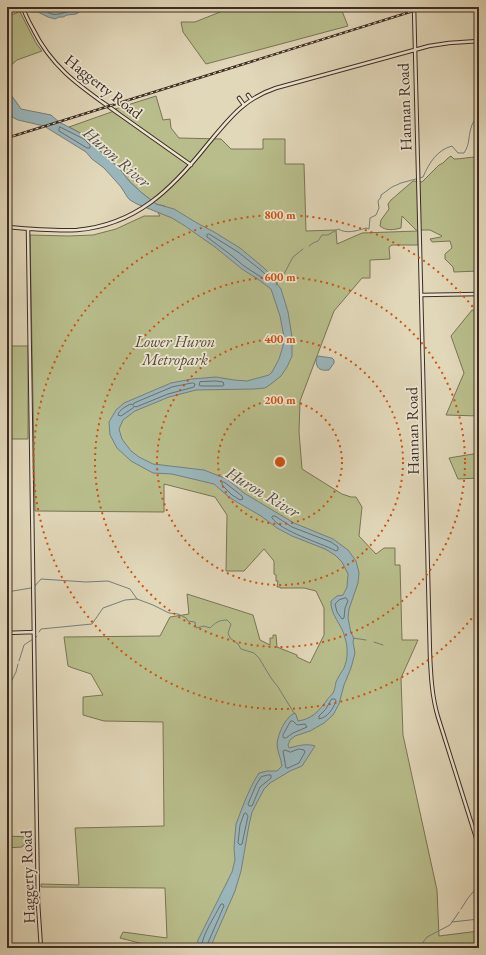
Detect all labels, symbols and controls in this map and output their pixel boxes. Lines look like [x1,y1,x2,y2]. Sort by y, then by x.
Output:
street label: Haggerty Road [60,49,148,124]
street label: Hannan Road [392,62,417,151]
water label: Huron River [78,121,156,193]
text: 800 m [264,207,296,223]
text: 600 m [264,269,296,285]
park label: Lower Huron Metropark [134,331,215,370]
text: 400 m [264,331,296,347]
street label: Hannan Road [401,386,424,475]
text: 200 m [264,392,296,408]
centre of rings [273,455,287,469]
water label: Huron River [221,461,305,523]
street label: Haggerty Road [15,829,40,924]

